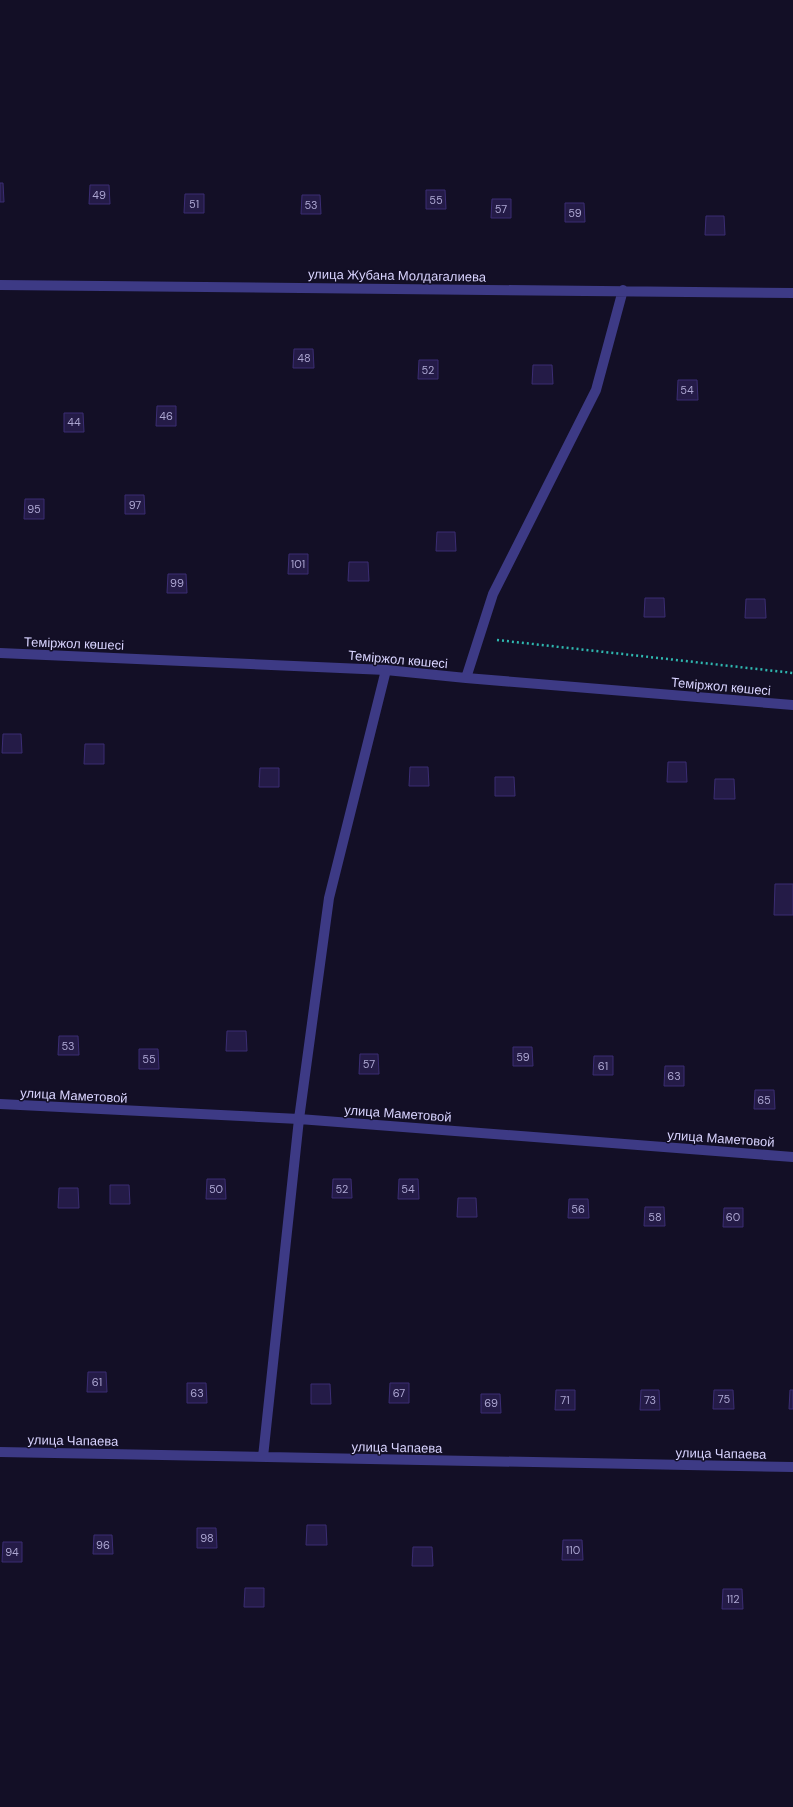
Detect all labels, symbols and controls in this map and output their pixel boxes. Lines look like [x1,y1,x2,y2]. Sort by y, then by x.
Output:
house number: 49 [92,188,106,202]
house number: 55 [429,193,443,207]
house number: 51 [189,197,199,211]
house number: 53 [304,198,318,212]
house number: 57 [495,202,507,216]
house number: 59 [568,206,582,220]
street label: улица Жубана Молдагалиева [308,265,487,286]
house number: 48 [297,351,311,365]
house number: 52 [422,363,434,377]
house number: 54 [680,383,694,397]
house number: 46 [159,409,173,423]
house number: 44 [67,415,81,429]
house number: 97 [129,498,141,512]
house number: 95 [27,502,41,516]
house number: 101 [291,557,305,571]
house number: 99 [170,576,184,590]
street label: Теміржол көшесі [24,633,124,654]
street label: Теміржол көшесі [347,647,449,672]
street label: Теміржол көшесі [670,674,772,699]
house number: 53 [61,1039,75,1053]
house number: 59 [516,1050,530,1064]
house number: 55 [142,1052,156,1066]
house number: 57 [363,1057,375,1071]
house number: 61 [598,1059,608,1073]
house number: 63 [667,1069,681,1083]
street label: улица Маметовой [20,1084,128,1107]
house number: 65 [757,1093,771,1107]
street label: улица Маметовой [344,1101,452,1126]
street label: улица Маметовой [667,1126,775,1151]
house number: 50 [209,1182,223,1196]
house number: 52 [336,1182,348,1196]
house number: 54 [401,1182,415,1196]
house number: 56 [571,1202,585,1216]
house number: 58 [648,1210,662,1224]
house number: 60 [726,1210,740,1224]
house number: 61 [92,1375,102,1389]
house number: 63 [190,1386,204,1400]
house number: 67 [393,1386,405,1400]
house number: 75 [718,1392,730,1406]
house number: 71 [560,1393,570,1407]
house number: 73 [644,1393,656,1407]
house number: 69 [484,1396,498,1410]
street label: улица Чапаева [28,1431,119,1450]
street label: улица Чапаева [352,1438,443,1457]
street label: улица Чапаева [676,1444,767,1463]
house number: 98 [200,1531,214,1545]
house number: 96 [96,1538,110,1552]
house number: 110 [566,1543,580,1557]
house number: 94 [5,1545,19,1559]
house number: 112 [726,1592,740,1606]

